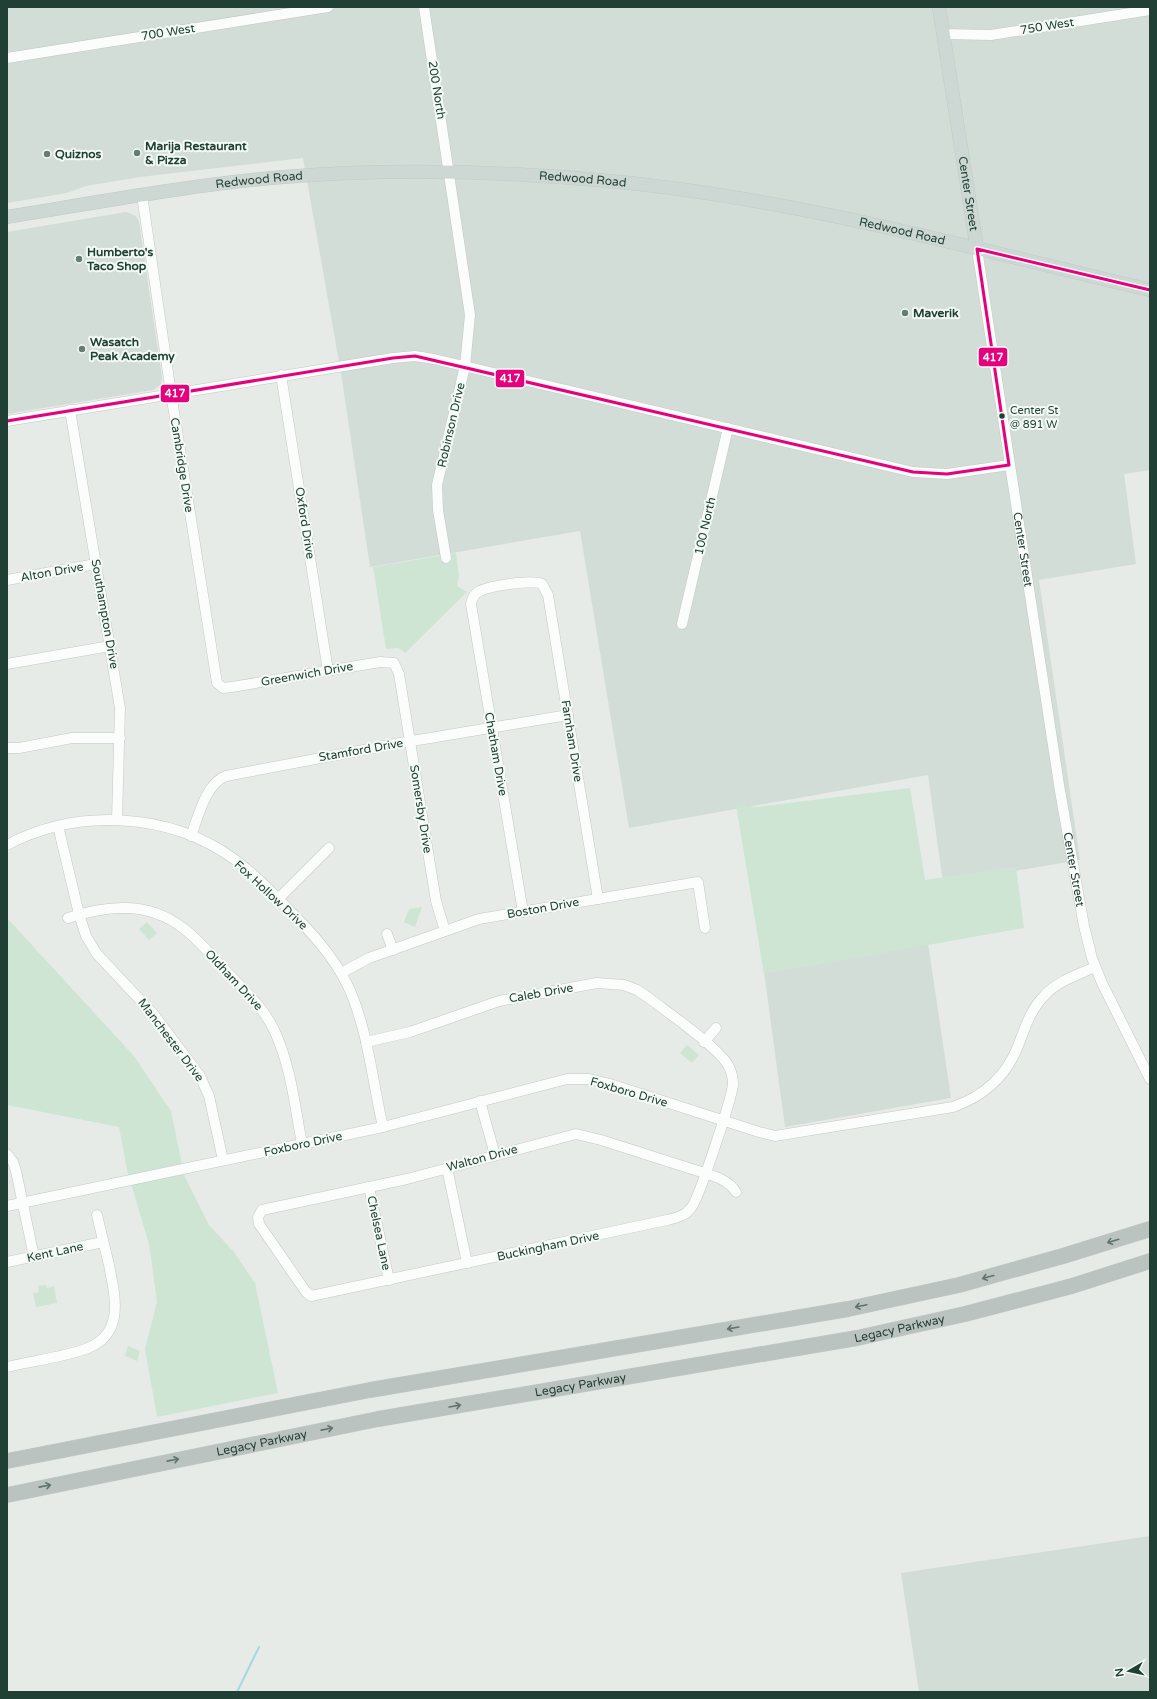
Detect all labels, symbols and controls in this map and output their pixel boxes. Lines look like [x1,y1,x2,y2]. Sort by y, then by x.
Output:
street label: 750 West [1019,15,1075,37]
street label: 700 West [140,21,196,43]
street label: 200 North [425,60,449,120]
place label: Marija Restaurant & Pizza [145,139,247,167]
place label: Quiznos [55,147,102,161]
marker: Marija Restaurant & Pizza [132,148,142,158]
marker: Quiznos [42,149,52,159]
street label: Center Street [956,155,981,233]
street label: Redwood Road [215,168,303,191]
street label: Redwood Road [538,169,627,190]
street label: Redwood Road [858,215,947,248]
place label: Humberto's Taco Shop [86,245,153,274]
marker: Humberto's Taco Shop [74,254,84,264]
place label: Maverik [913,306,959,320]
marker: Maverik [900,308,910,318]
place label: Wasatch Peak Academy [90,335,175,364]
marker: Wasatch Peak Academy [77,344,87,354]
line badge: 417 [978,347,1008,367]
text: 417 [983,351,1003,364]
line badge: 417 [495,369,525,388]
text: 417 [500,372,520,385]
street label: Robinson Drive [434,381,468,469]
line badge: 417 [160,384,190,403]
text: 417 [165,387,185,400]
place label: Center St @ 891 W [1010,404,1058,431]
marker: Center St @ 891 W [997,411,1007,421]
street label: Cambridge Drive [168,417,196,514]
street label: Oxford Drive [292,486,318,560]
street label: 100 North [692,496,718,556]
street label: Center Street [1010,511,1036,588]
street label: Southampton Drive [88,558,122,670]
street label: Alton Drive [19,560,85,584]
street label: Greenwich Drive [260,659,354,689]
street label: Farnham Drive [559,699,585,783]
street label: Chatham Drive [482,711,510,797]
street label: Stamford Drive [318,736,405,764]
street label: Somersby Drive [407,764,435,854]
street label: Center Street [1060,831,1088,908]
street label: Fox Hollow Drive [231,857,311,933]
street label: Boston Drive [506,895,580,921]
street label: Oldham Drive [202,947,266,1013]
street label: Caleb Drive [508,980,574,1006]
street label: Manchester Drive [135,996,207,1084]
street label: Foxboro Drive [589,1074,669,1110]
street label: Foxboro Drive [263,1129,344,1159]
street label: Walton Drive [445,1142,519,1174]
street label: Chelsea Lane [364,1195,394,1272]
street label: Buckingham Drive [496,1228,601,1264]
one-way arrow [1106,1238,1119,1245]
street label: Kent Lane [25,1239,85,1265]
one-way arrow [982,1274,995,1281]
one-way arrow [855,1302,868,1310]
street label: Legacy Parkway [853,1312,947,1345]
one-way arrow [727,1324,740,1332]
street label: Legacy Parkway [534,1370,628,1399]
one-way arrow [448,1402,461,1410]
one-way arrow [321,1425,334,1433]
street label: Legacy Parkway [215,1427,309,1459]
one-way arrow [166,1456,179,1464]
one-way arrow [38,1482,51,1490]
north arrow [1109,1651,1149,1691]
text: N [1113,1667,1127,1678]

